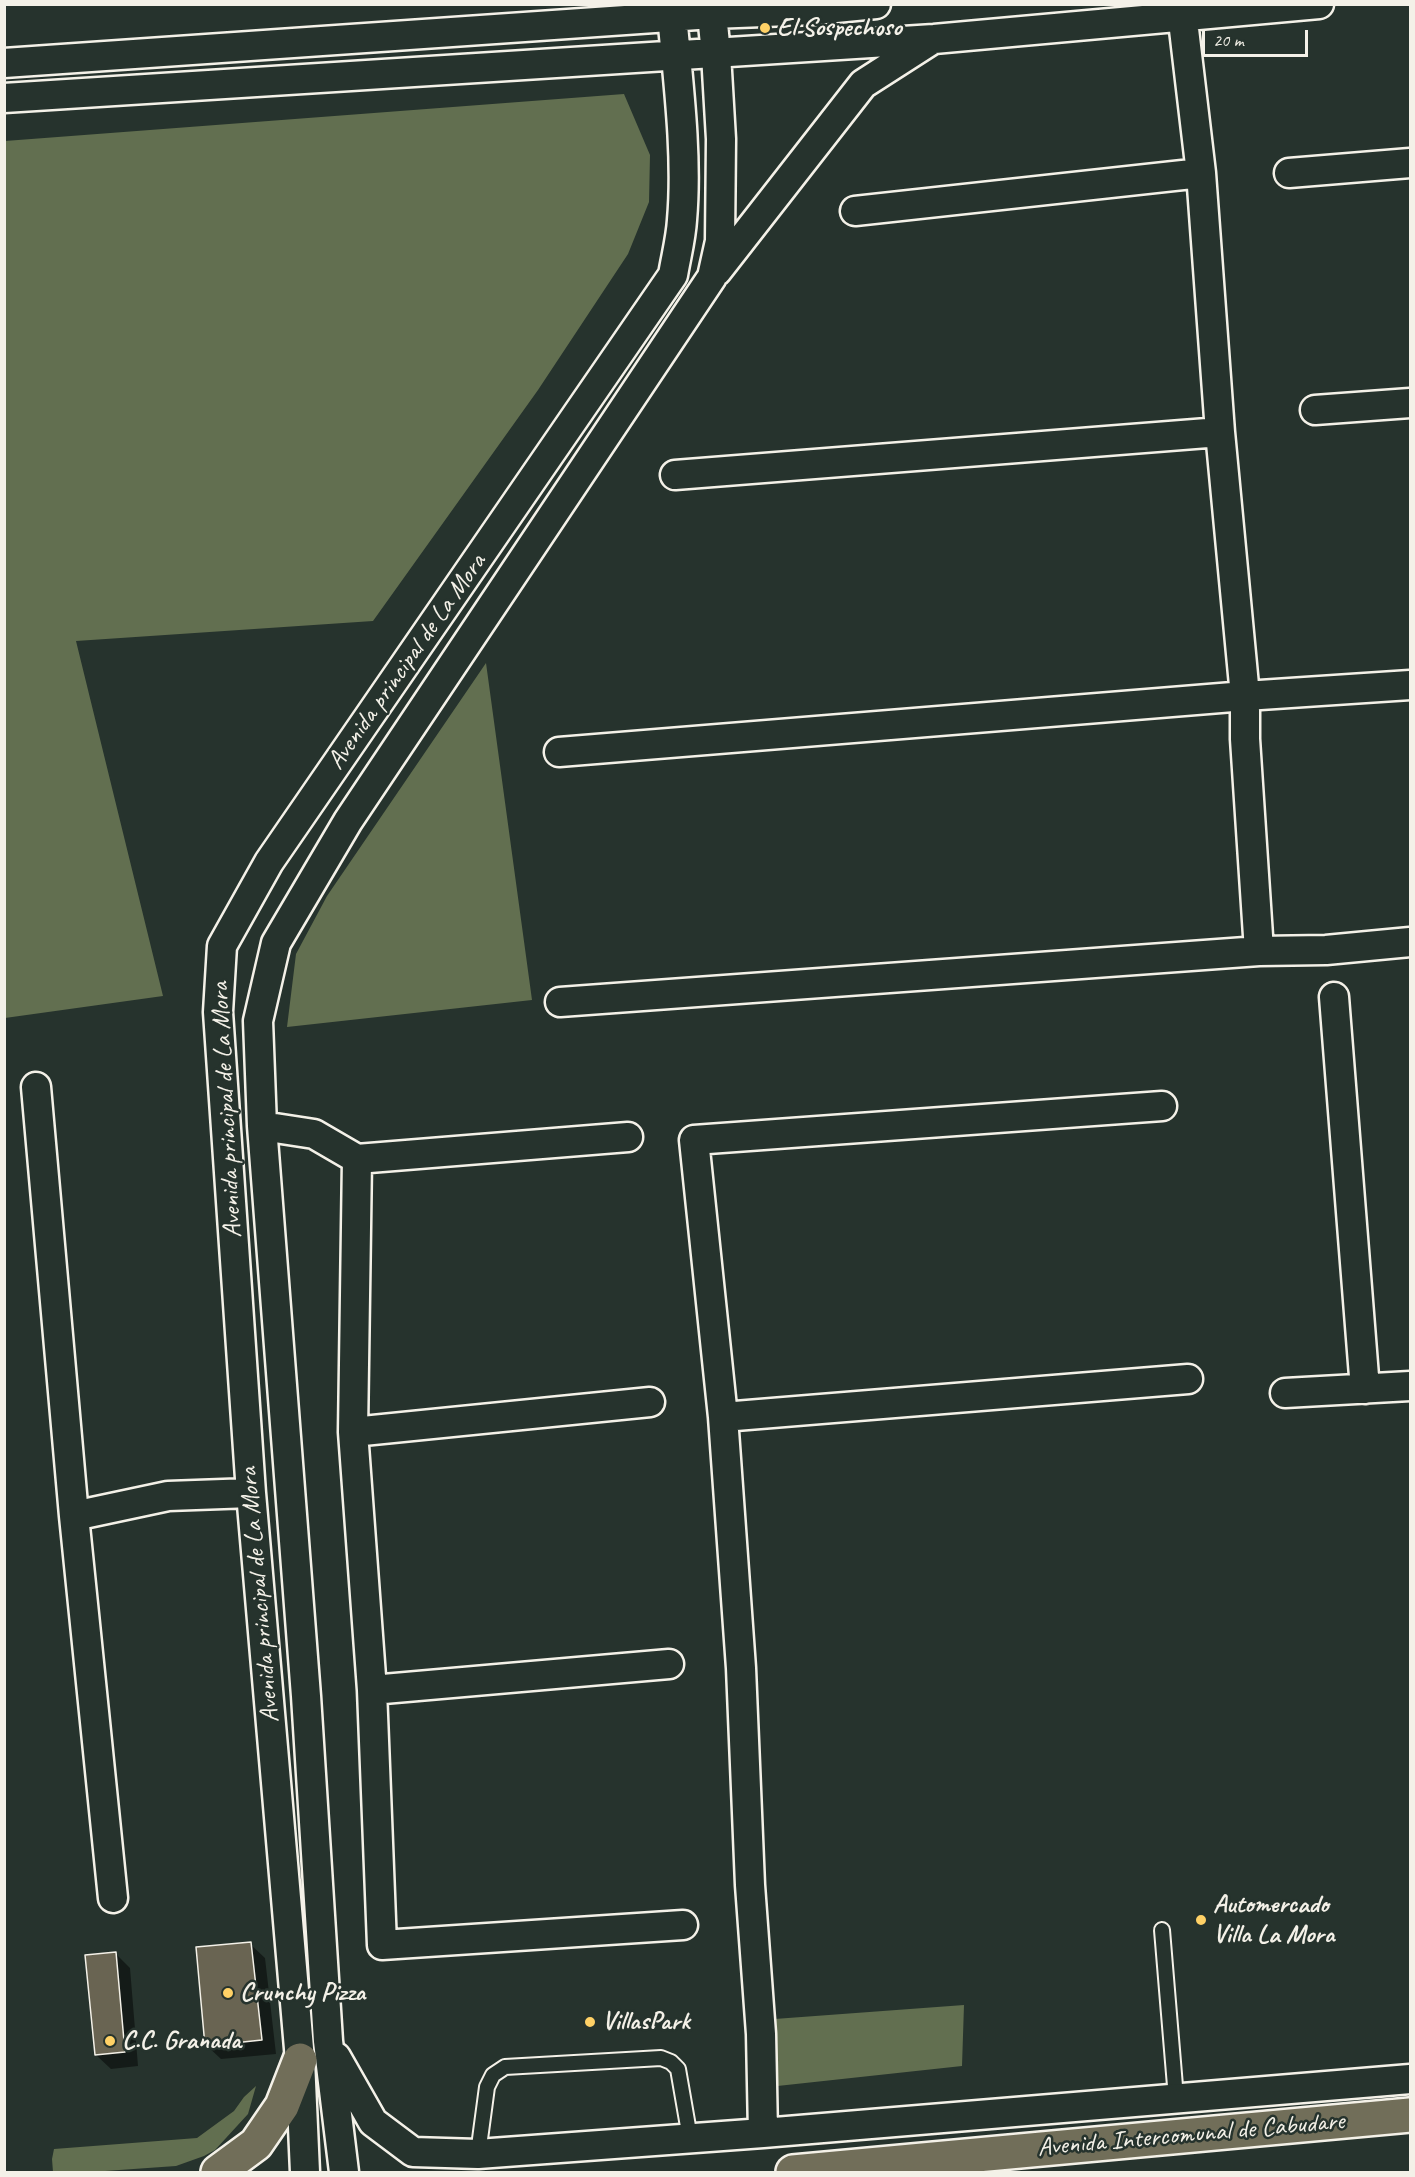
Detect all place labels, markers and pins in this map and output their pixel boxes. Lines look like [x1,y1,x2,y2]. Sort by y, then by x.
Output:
place label: El Sospechoso [777,12,902,44]
marker: El Sospechoso [758,21,772,35]
place label: Automercado Villa La Mora [1213,1889,1334,1950]
marker: Automercado Villa La Mora [1194,1913,1208,1927]
place label: Crunchy Pizza [240,1977,365,2009]
marker: Crunchy Pizza [221,1986,235,2000]
place label: VillasPark [602,2006,690,2038]
marker: VillasPark [583,2015,597,2029]
place label: C.C. Granada [122,2025,241,2057]
marker: C.C. Granada [103,2034,117,2048]

